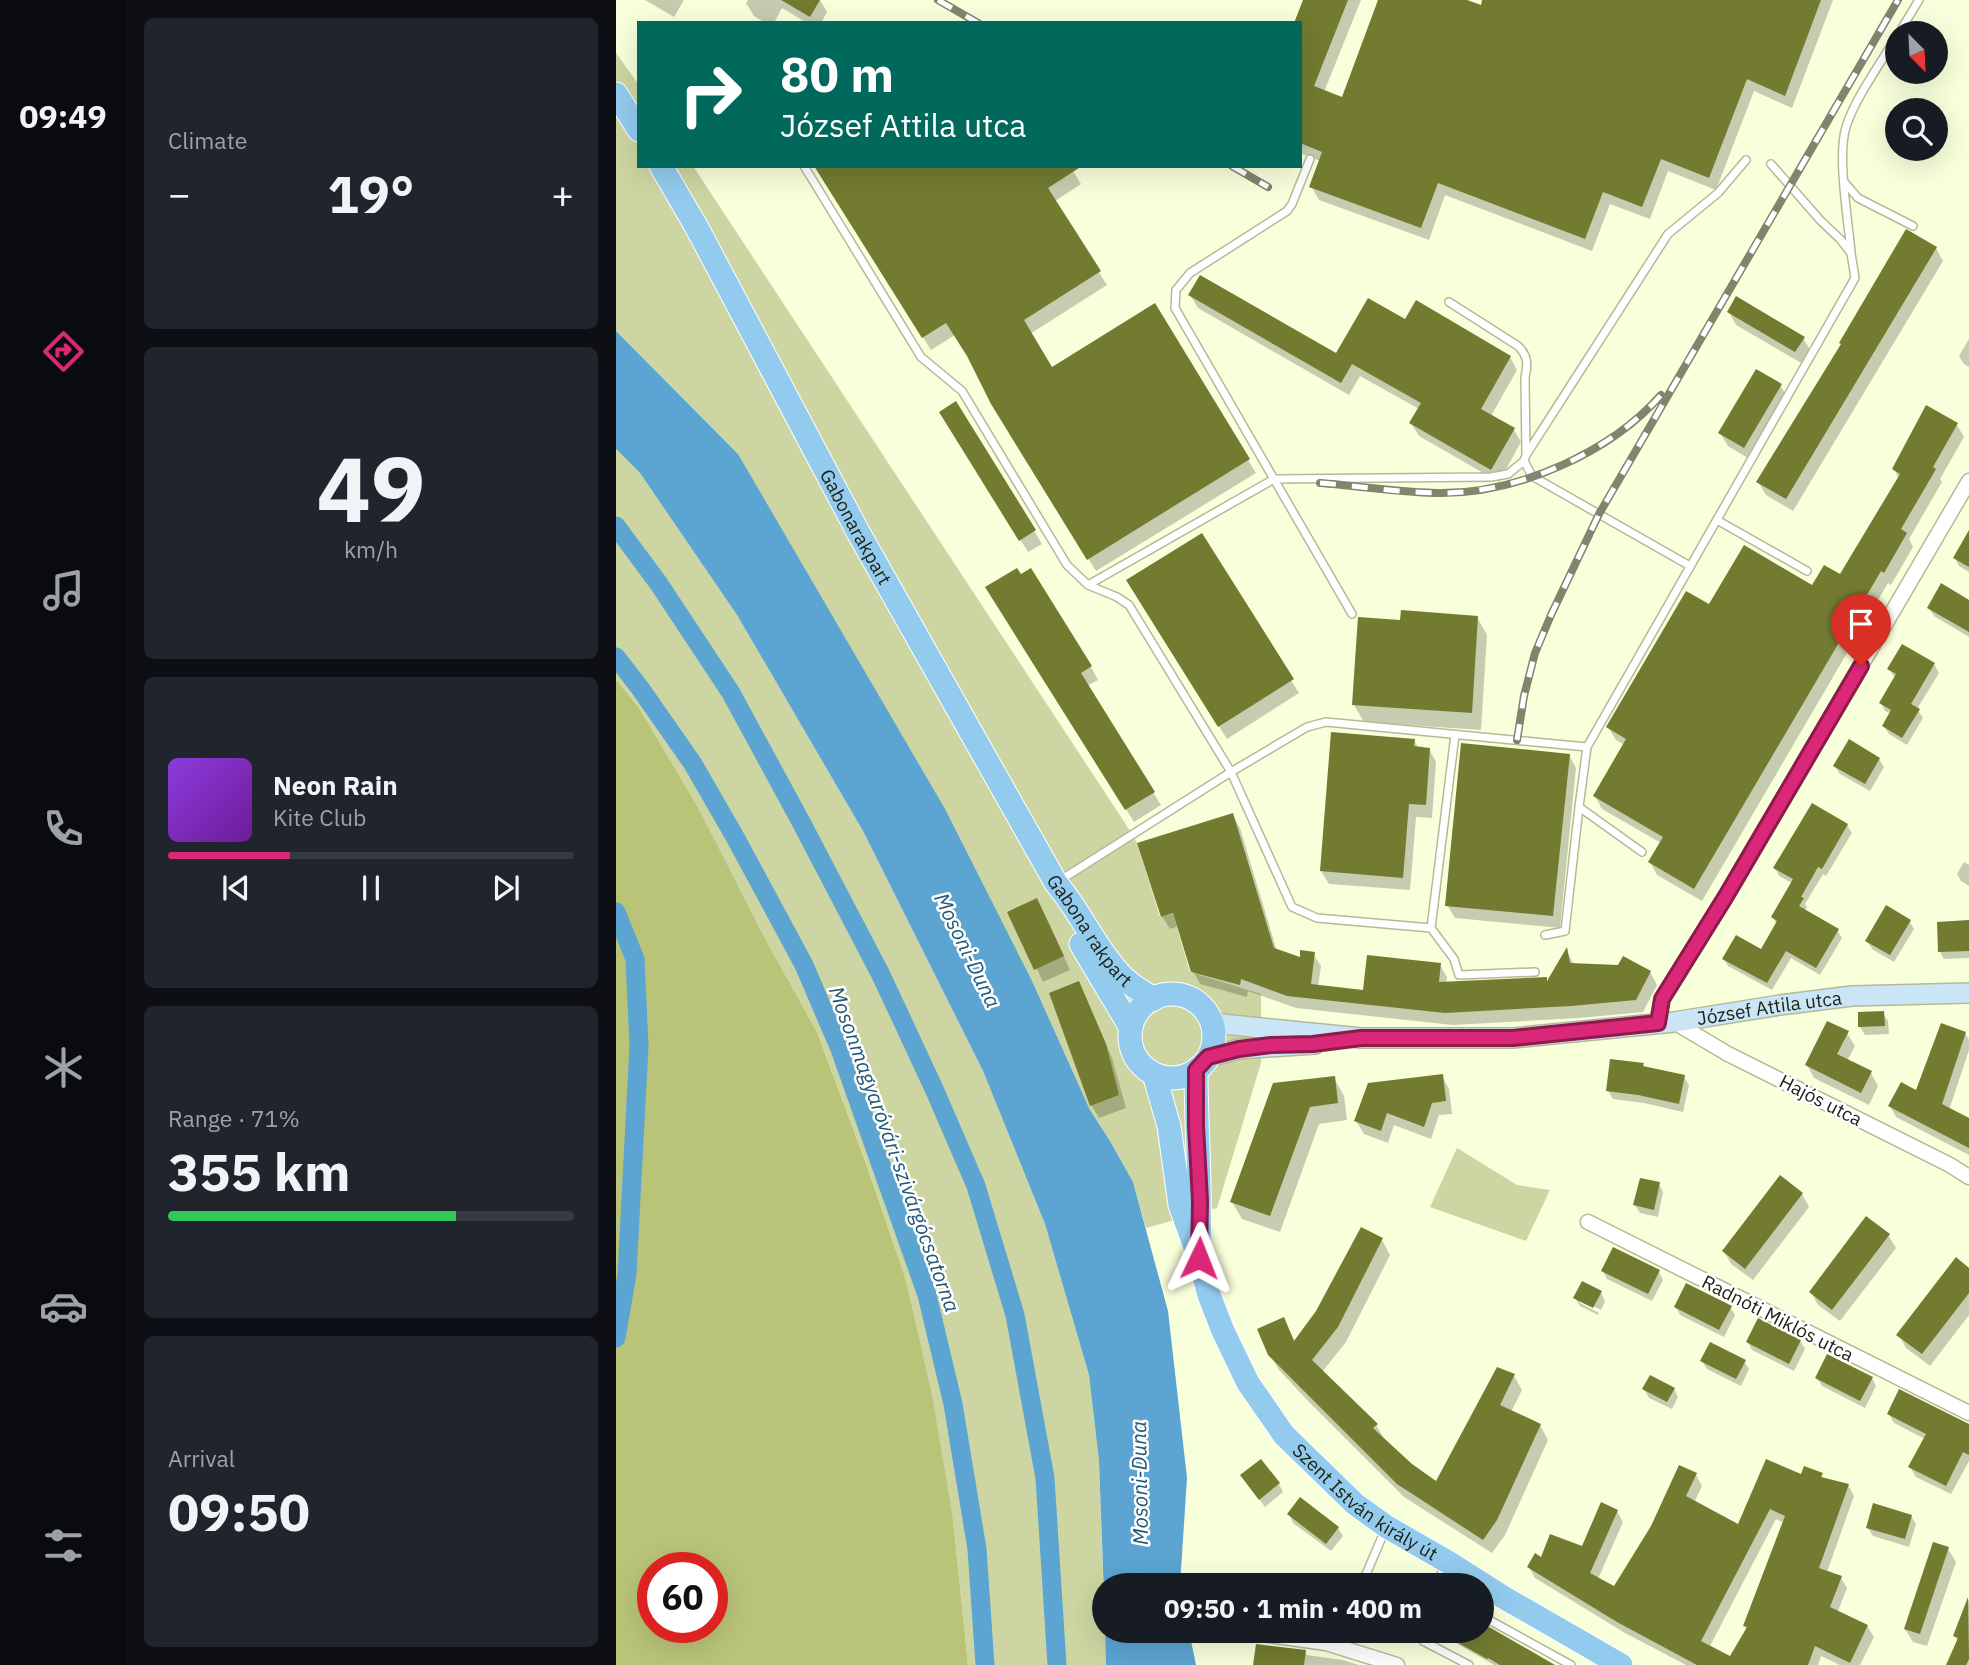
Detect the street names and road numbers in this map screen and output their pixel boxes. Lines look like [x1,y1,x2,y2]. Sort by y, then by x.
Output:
street label: Gabonarakpart [815,465,897,589]
street label: Gabona rakpart [1042,870,1137,992]
street label: József Attila utca [1695,985,1843,1030]
street label: Hajós utca [1776,1069,1866,1131]
street label: Radnóti Miklós utca [1698,1269,1858,1367]
street label: Szent István király út [1288,1438,1442,1566]

